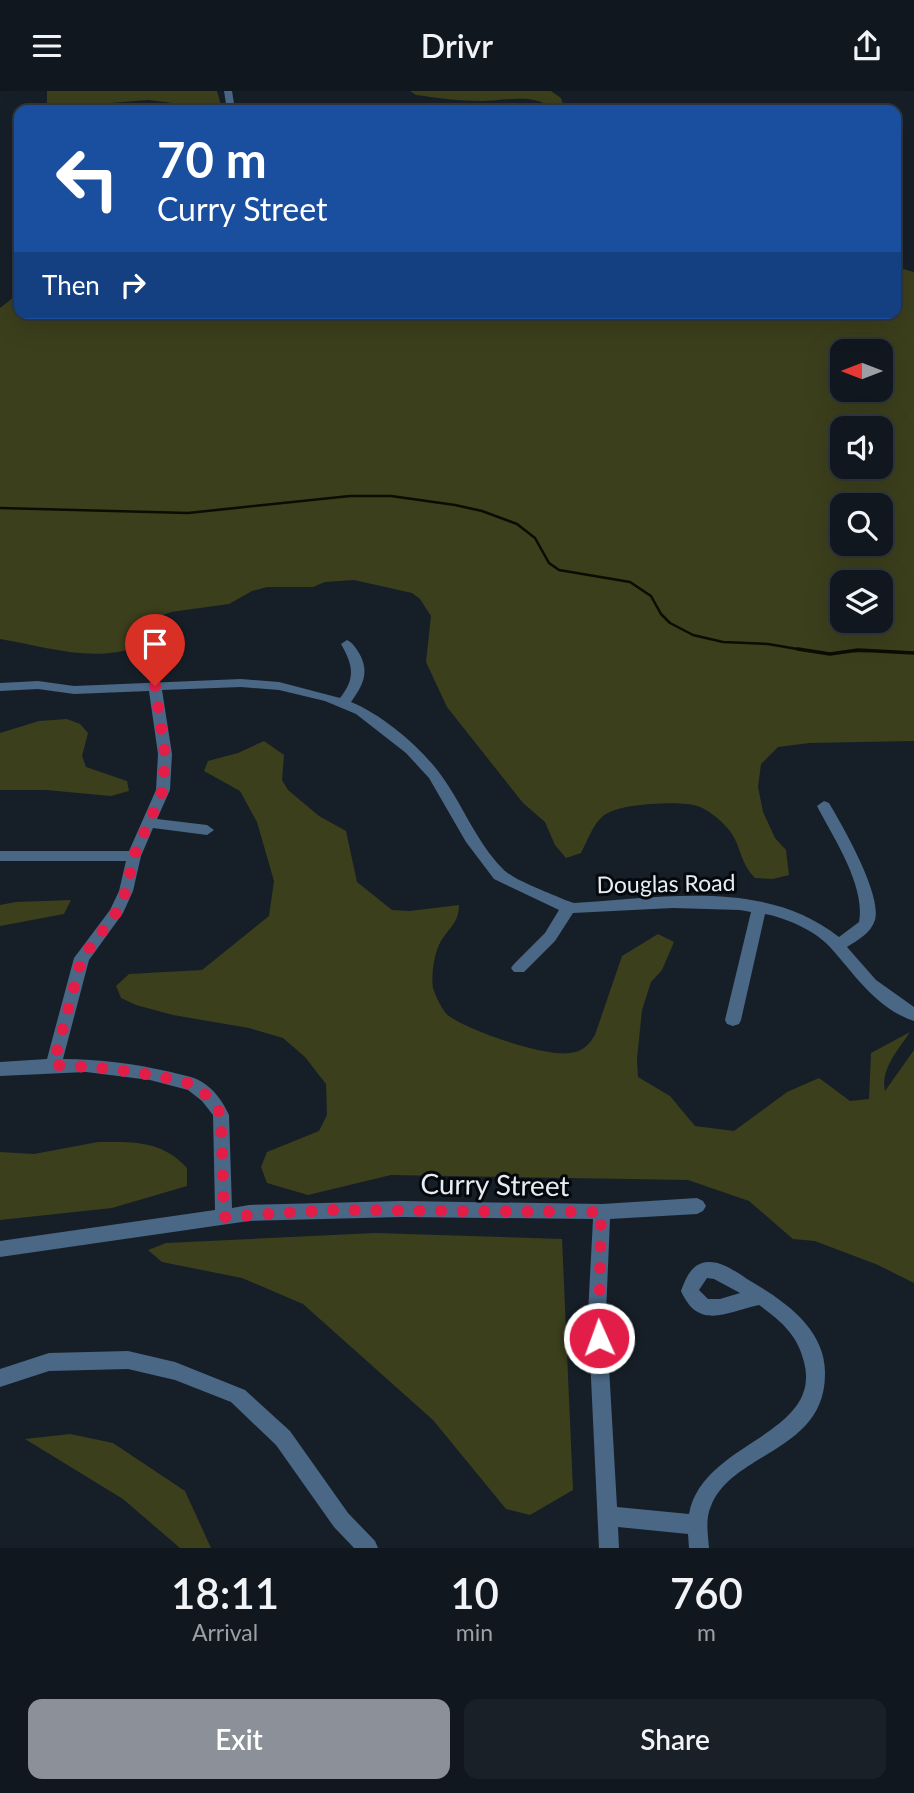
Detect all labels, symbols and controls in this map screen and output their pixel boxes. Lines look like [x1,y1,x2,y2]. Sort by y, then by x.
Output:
text: Drivr [421,26,493,65]
icon: menu [28,27,66,65]
icon: share [848,27,886,65]
text: 70 m [157,130,267,188]
icon: left [42,133,133,224]
text: Curry Street [157,189,327,228]
icon: right [114,266,152,304]
text: Then [42,269,100,301]
north arrow [830,339,892,403]
map controls [830,339,893,633]
button: sound [830,416,893,479]
button: search [830,493,893,556]
button: layers [830,570,893,633]
pin [125,614,185,686]
icon: arrive [136,625,174,663]
street label: Douglas Road [596,868,736,898]
street label: Curry Street [420,1166,570,1202]
position arrow [562,1301,636,1375]
text: 18:11 [171,1568,279,1618]
text: 10 [450,1568,499,1618]
text: 760 [670,1568,743,1618]
text: Arrival [192,1618,258,1646]
text: min [456,1618,493,1646]
text: m [697,1618,716,1646]
button: Exit [28,1699,450,1779]
button: Share [464,1699,886,1779]

